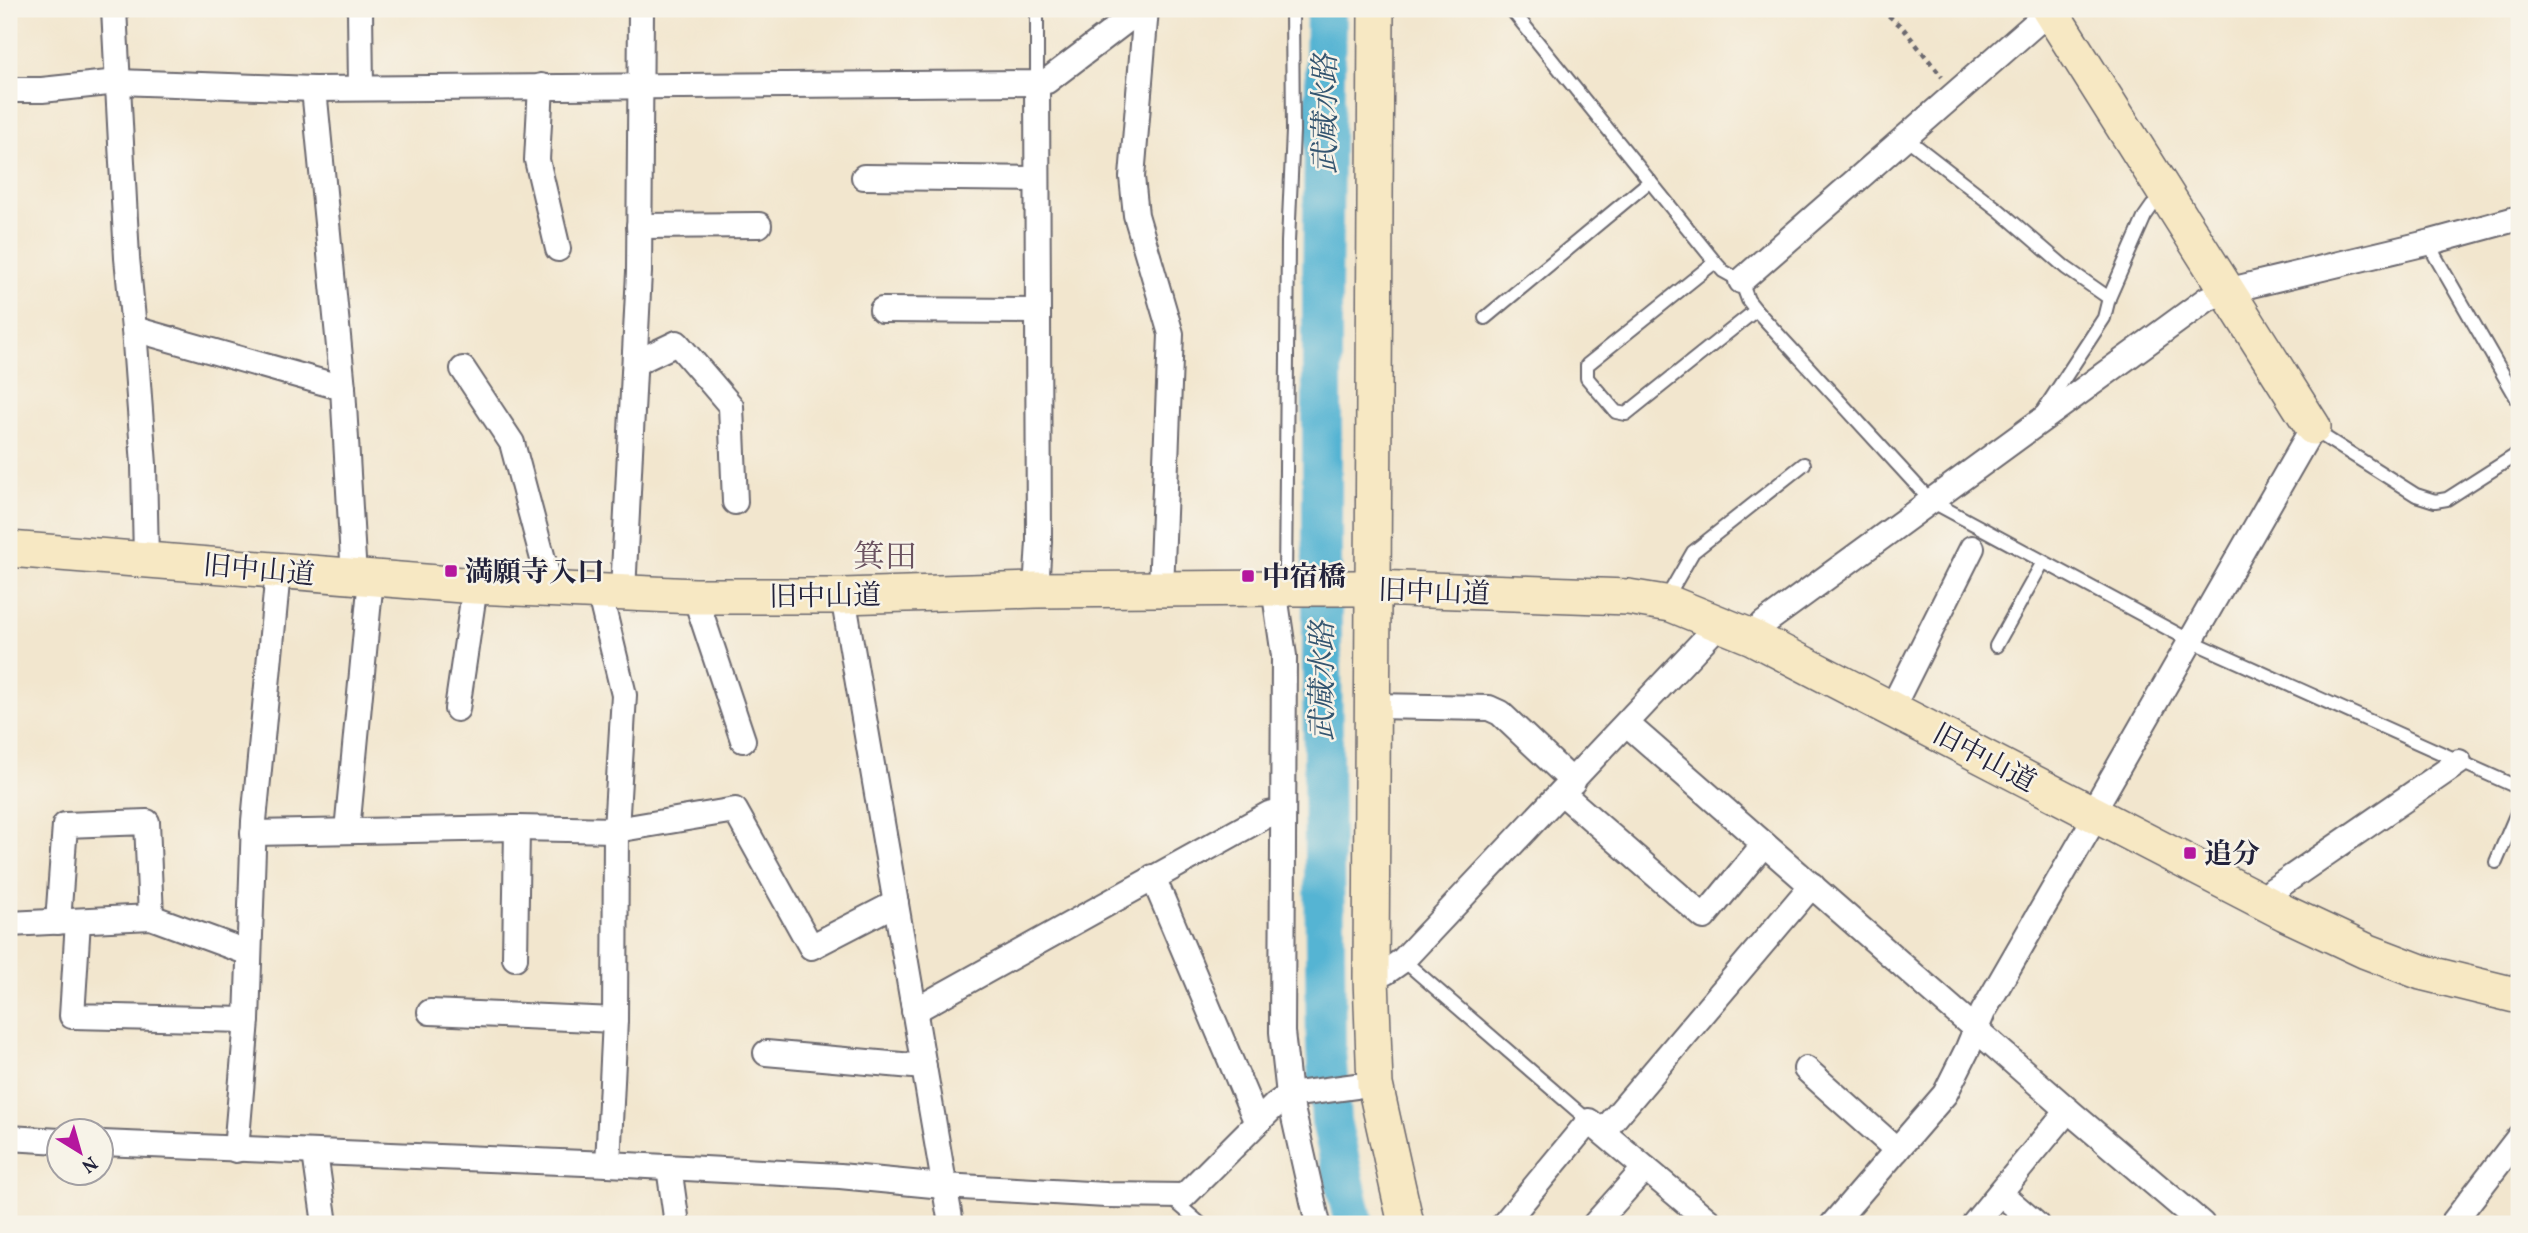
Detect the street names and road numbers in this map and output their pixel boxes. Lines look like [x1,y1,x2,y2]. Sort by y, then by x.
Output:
street label: 旧中山道 [201,547,316,596]
street label: 旧中山道 [1377,572,1491,615]
street label: 旧中山道 [769,577,881,618]
street label: 旧中山道 [1925,716,2042,803]

